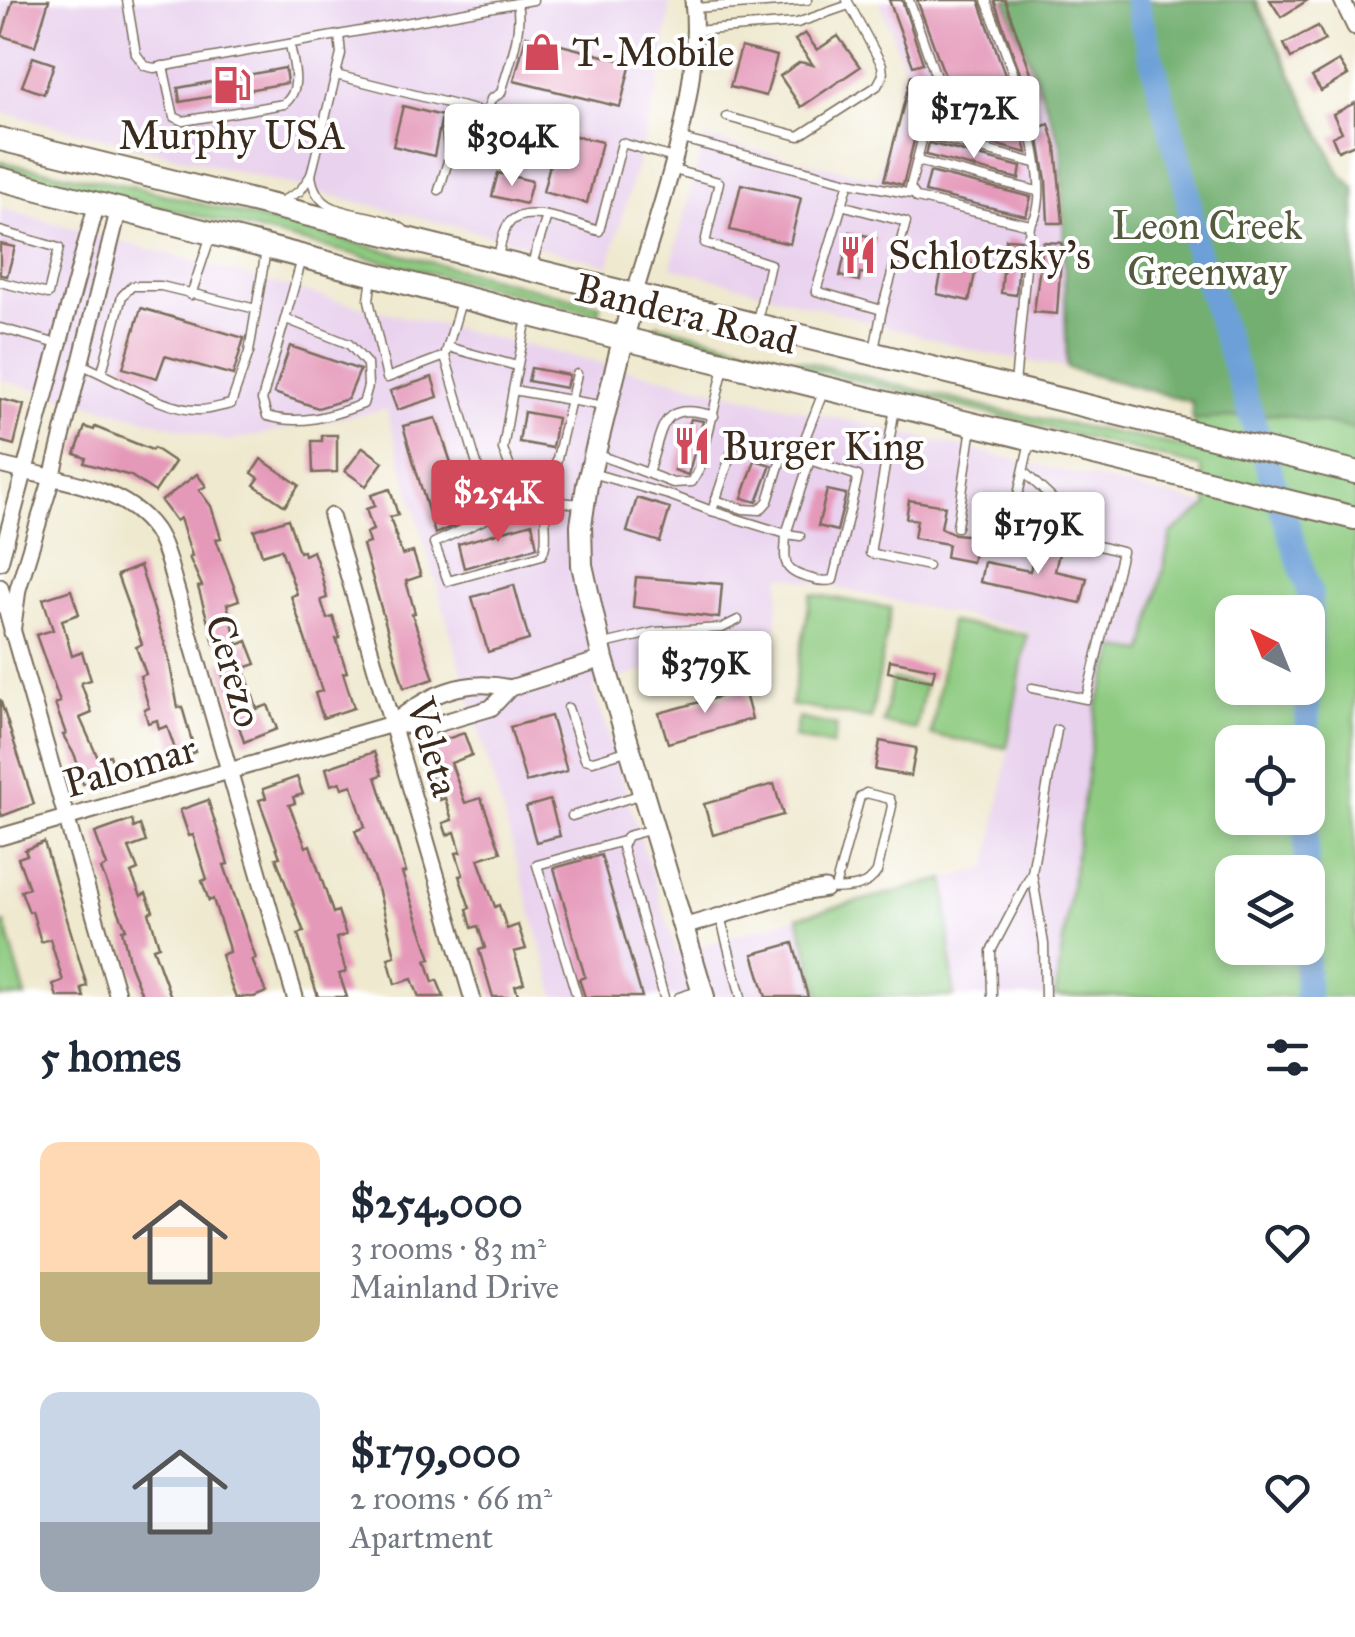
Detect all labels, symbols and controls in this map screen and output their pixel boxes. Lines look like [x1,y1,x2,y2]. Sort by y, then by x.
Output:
place label: T-Mobile [572,28,735,77]
shop icon: T-Mobile [521,31,563,73]
fuel station icon: Murphy USA [211,64,253,106]
pin: $172K [904,76,1044,161]
text: $172K [930,89,1018,128]
pin: $304K [442,104,582,189]
place label: Murphy USA [118,111,346,160]
text: $304K [466,117,558,156]
park label: Leon Creek Greenway [1112,201,1303,296]
place label: Schlotzsky's [888,231,1091,280]
restaurant icon: Schlotzsky's [837,234,879,276]
street label: Bandera Road [570,263,802,365]
place label: Burger King [722,422,924,471]
restaurant icon: Burger King [671,425,713,467]
pin: $254K [428,460,568,545]
text: $254K [453,473,543,512]
pin: $179K [968,492,1108,577]
text: $179K [994,505,1082,544]
north arrow [1215,595,1325,705]
map controls [1215,595,1325,965]
street label: Cerezo [195,609,273,733]
pin: $379K [635,631,775,716]
text: $379K [661,644,749,683]
street label: Veleta [395,691,470,802]
street label: Palomar [58,724,202,808]
button: locate [1215,725,1325,835]
button: layers [1215,855,1325,965]
icon: filters [1260,1030,1315,1085]
text: 5 homes [40,1031,181,1083]
text: $254,000 [350,1177,523,1229]
icon: home [120,1182,240,1302]
icon: heart [1260,1215,1315,1270]
text: 3 rooms · 83 m² [350,1229,546,1268]
text: Mainland Drive [350,1268,559,1307]
text: $179,000 [350,1427,521,1479]
icon: home [120,1432,240,1552]
icon: heart [1260,1465,1315,1520]
text: 2 rooms · 66 m² [350,1479,552,1518]
text: Apartment [350,1518,493,1557]

